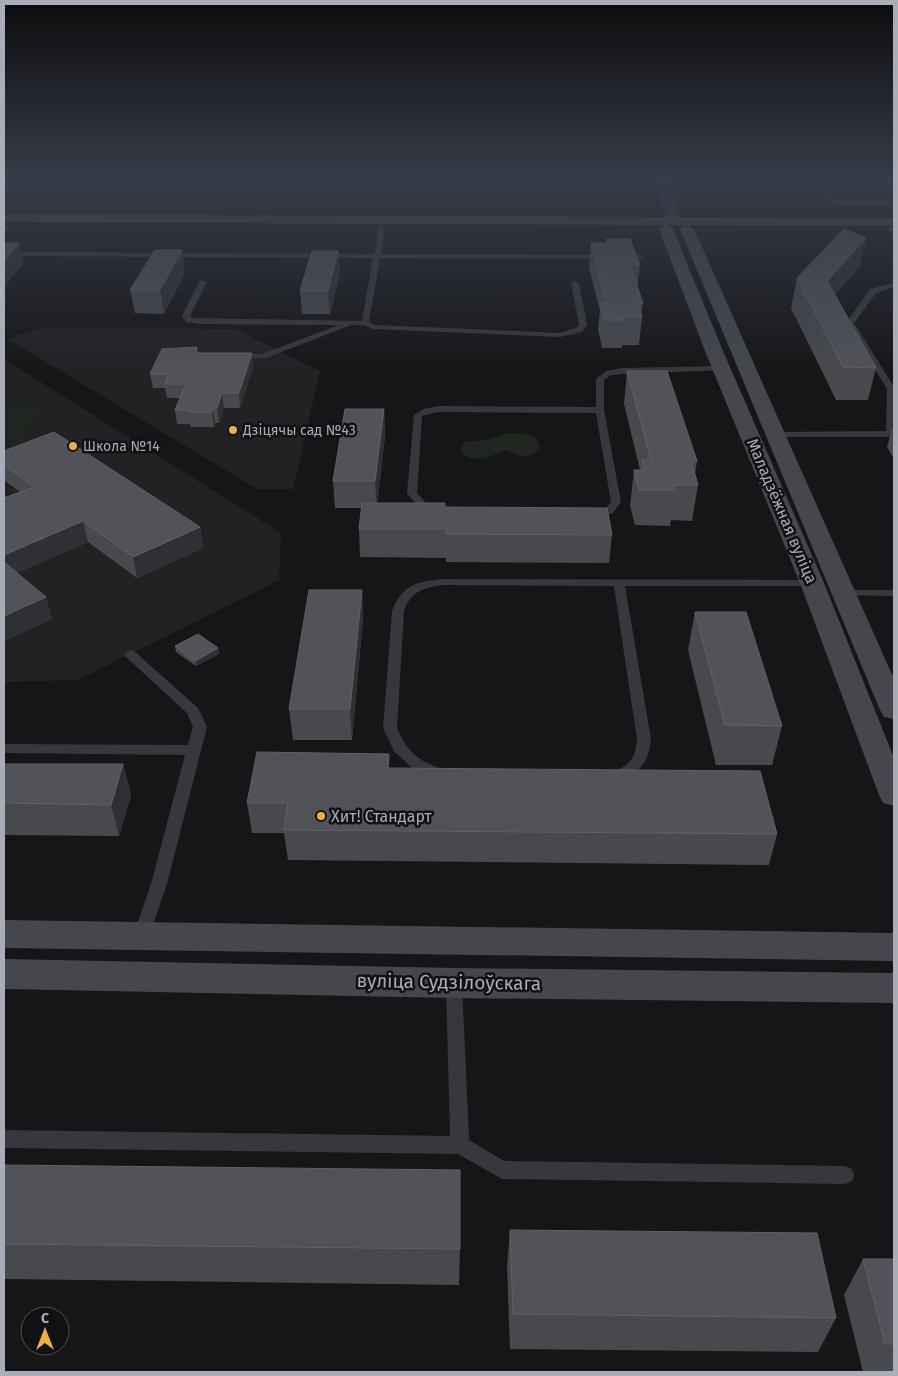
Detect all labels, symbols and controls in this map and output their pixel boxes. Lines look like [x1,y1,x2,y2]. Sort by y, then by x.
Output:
place label: Дзіцячы сад №43 [242,422,356,439]
marker: Дзіцячы сад №43 [227,424,239,436]
street label: Маладзёжная вуліца [743,436,821,586]
place label: Школа №14 [83,438,160,455]
marker: Школа №14 [67,440,79,452]
place label: Хит! Стандарт [331,807,433,826]
marker: Хит! Стандарт [315,810,327,822]
street label: вуліца Судзілоўскага [357,969,541,995]
north arrow [20,1306,70,1356]
text: С [41,1310,49,1327]

